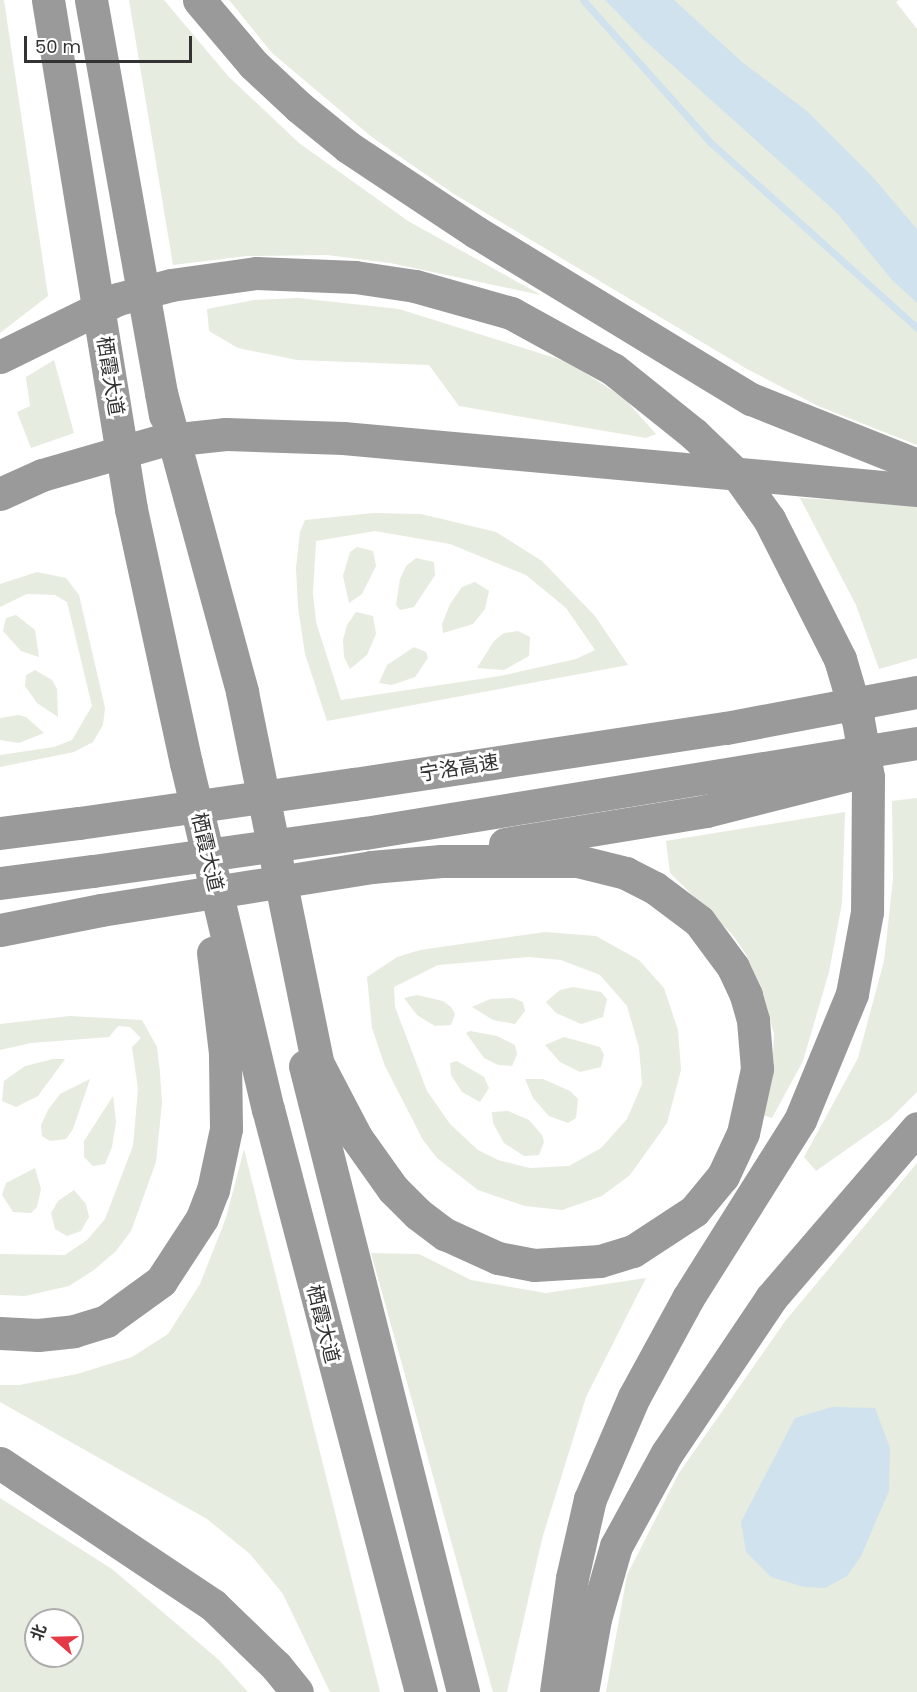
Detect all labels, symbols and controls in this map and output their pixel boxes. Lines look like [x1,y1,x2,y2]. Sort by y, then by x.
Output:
scale bar [27,24,195,62]
text: 50 m [35,34,81,59]
street label: 栖霞大道 [92,335,128,417]
street label: 宁洛高速 [418,750,500,786]
street label: 栖霞大道 [186,810,228,894]
street label: 栖霞大道 [302,1282,344,1366]
north arrow [24,1608,84,1668]
text: 北 [25,1621,52,1644]

